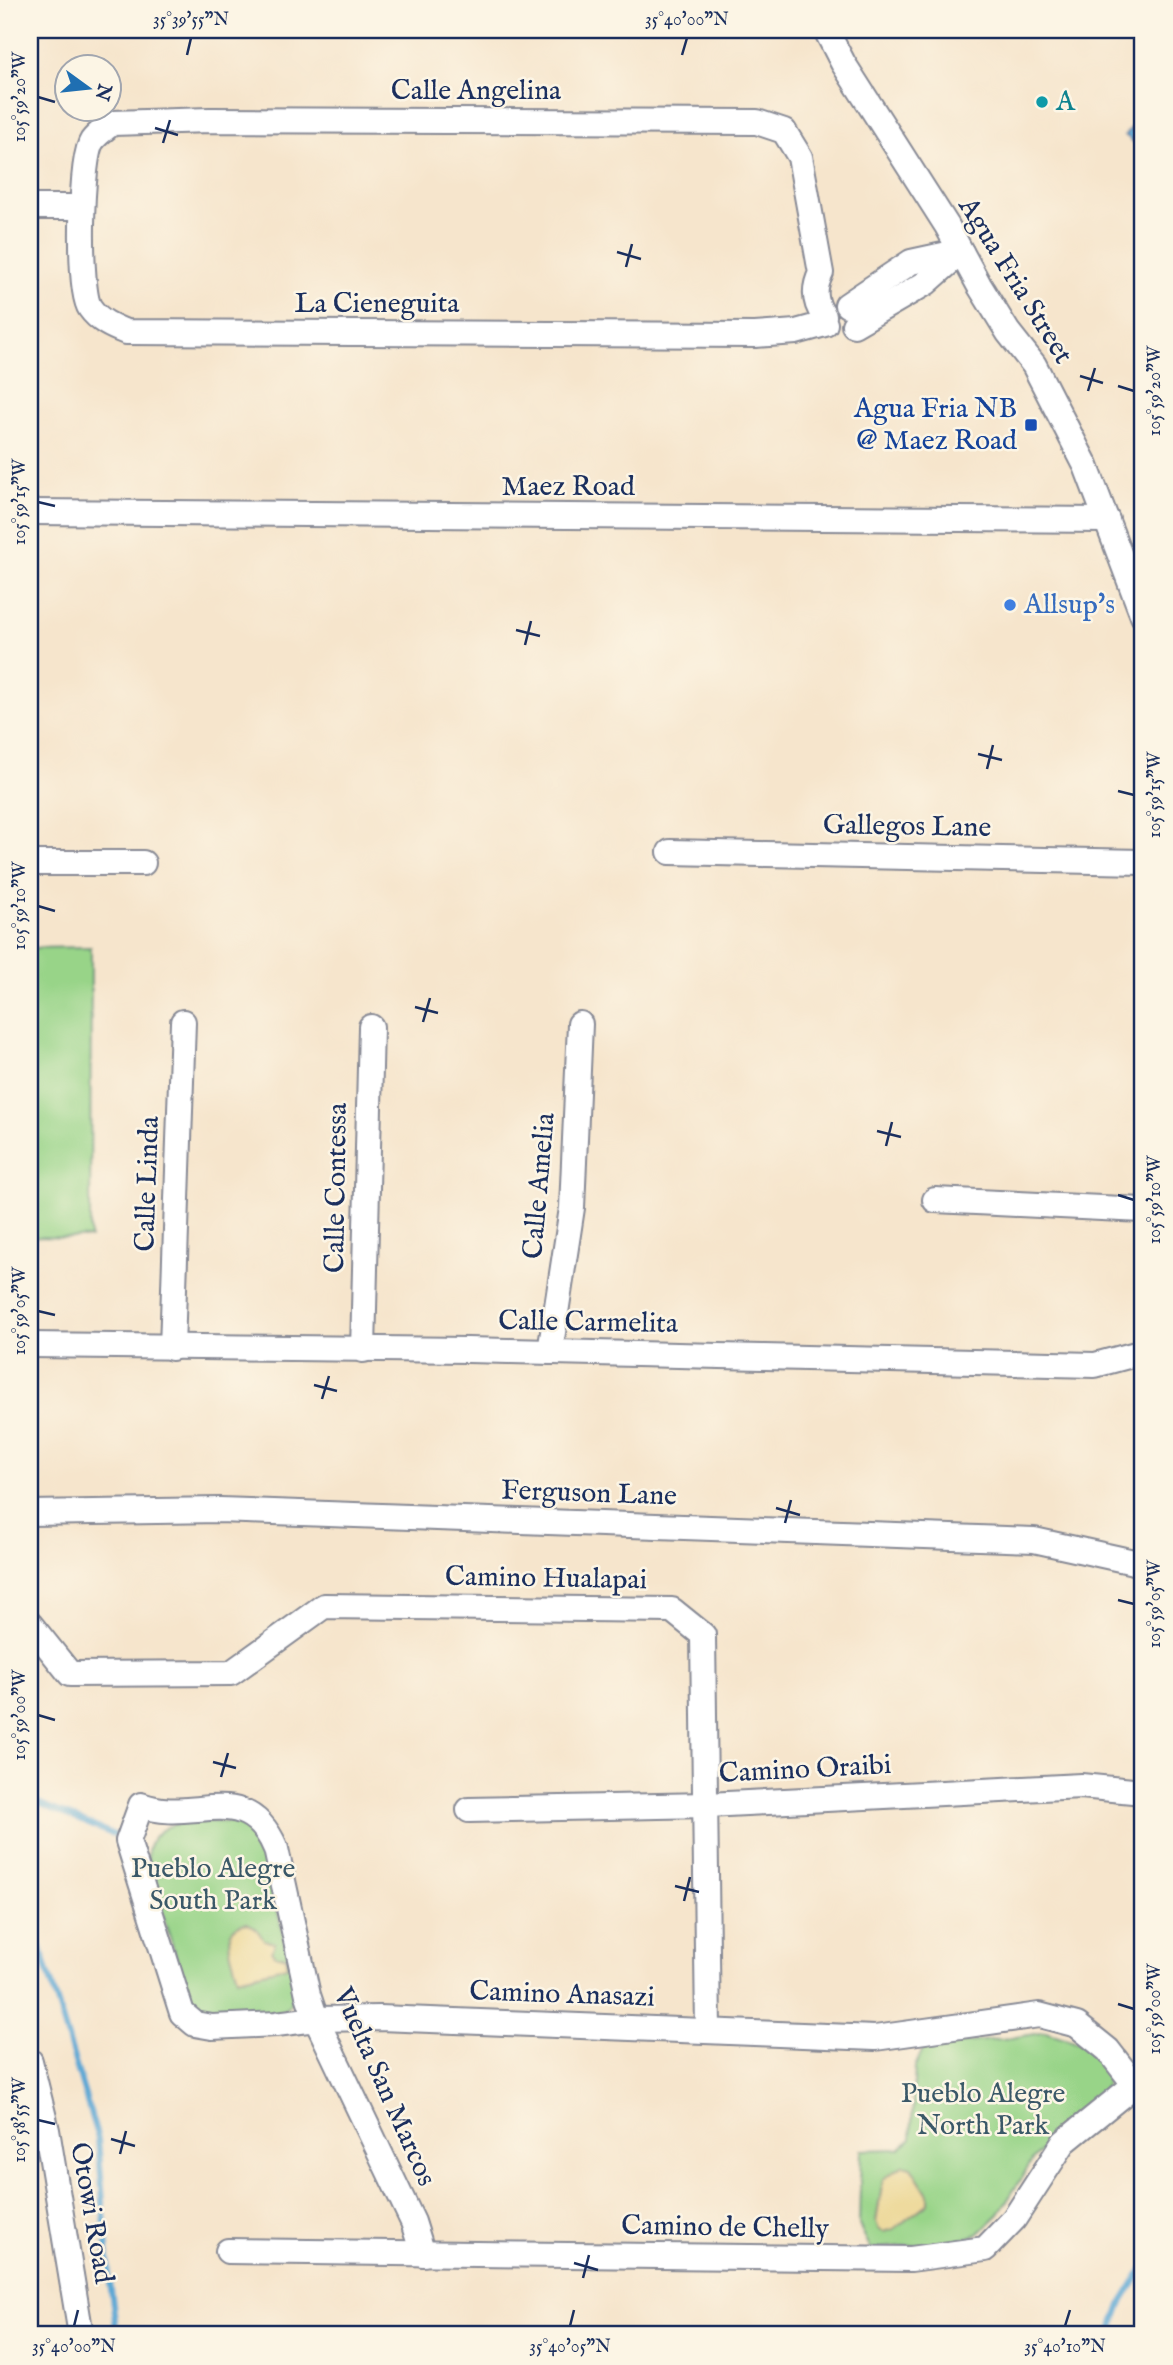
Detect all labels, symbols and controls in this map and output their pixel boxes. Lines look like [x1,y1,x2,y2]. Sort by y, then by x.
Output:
text: 35°39'55"N [153,9,229,32]
text: 35°40'00"N [645,9,729,32]
text: 105°59'20"W [9,51,32,142]
north arrow [52,52,122,122]
street label: Calle Angelina [391,74,562,109]
text: N [89,80,116,103]
place label: A [1055,85,1076,120]
marker: A [1034,94,1050,110]
street label: Agua Fria Street [949,190,1080,371]
street label: La Cieneguita [295,287,460,322]
text: 105°59'20"W [1144,345,1167,436]
place label: Agua Fria NB @ Maez Road [853,392,1017,459]
marker: Agua Fria NB @ Maez Road [1023,417,1039,433]
text: 105°59'15"W [9,458,32,545]
street label: Maez Road [501,470,635,505]
place label: Allsup's [1023,588,1115,623]
marker: Allsup's [1002,597,1018,613]
text: 105°59'15"W [1144,751,1167,838]
street label: Gallegos Lane [823,808,992,846]
text: 105°59'10"W [9,861,32,950]
street label: Calle Contessa [318,1102,356,1273]
street label: Calle Amelia [516,1110,564,1261]
street label: Calle Linda [128,1115,168,1252]
text: 105°59'10"W [1144,1155,1167,1244]
text: 105°59'05"W [9,1266,32,1355]
street label: Calle Carmelita [498,1304,679,1342]
street label: Ferguson Lane [500,1473,678,1515]
text: 105°59'05"W [1144,1559,1167,1648]
street label: Camino Hualapai [445,1560,647,1598]
text: 105°59'00"W [9,1669,32,1760]
street label: Camino Oraibi [718,1748,892,1792]
park label: Pueblo Alegre South Park [131,1852,296,1919]
text: 105°59'00"W [1144,1963,1167,2054]
street label: Camino Anasazi [469,1974,655,2016]
street label: Vuelta San Marcos [324,1981,443,2192]
text: 105°58'55"W [9,2076,32,2163]
park label: Pueblo Alegre North Park [901,2077,1066,2144]
street label: Otowi Road [61,2140,121,2286]
street label: Camino de Chelly [621,2209,829,2247]
text: 35°40'00"N [32,2336,116,2359]
text: 35°40'05"N [529,2336,611,2359]
text: 35°40'10"N [1024,2336,1106,2359]

